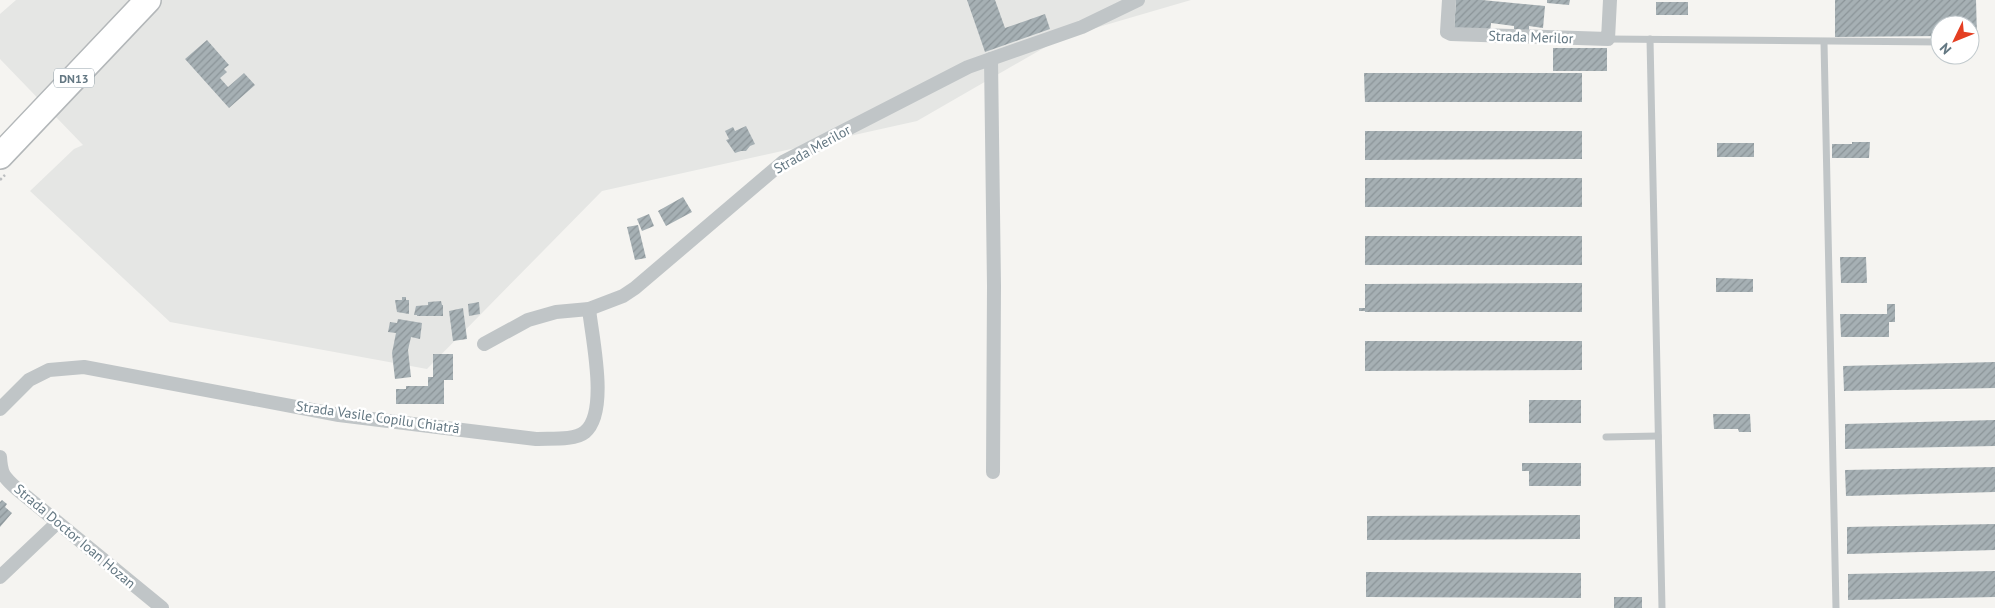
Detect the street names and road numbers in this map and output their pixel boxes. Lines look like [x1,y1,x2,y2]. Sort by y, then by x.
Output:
street label: Strada Merilor [1488,27,1574,47]
road number: DN13 [54,68,94,88]
street label: Strada Merilor [770,120,854,178]
street label: Strada Vasile Copilu Chiatră [295,397,461,437]
street label: Strada Doctor Ioan Hozan [11,480,139,592]

